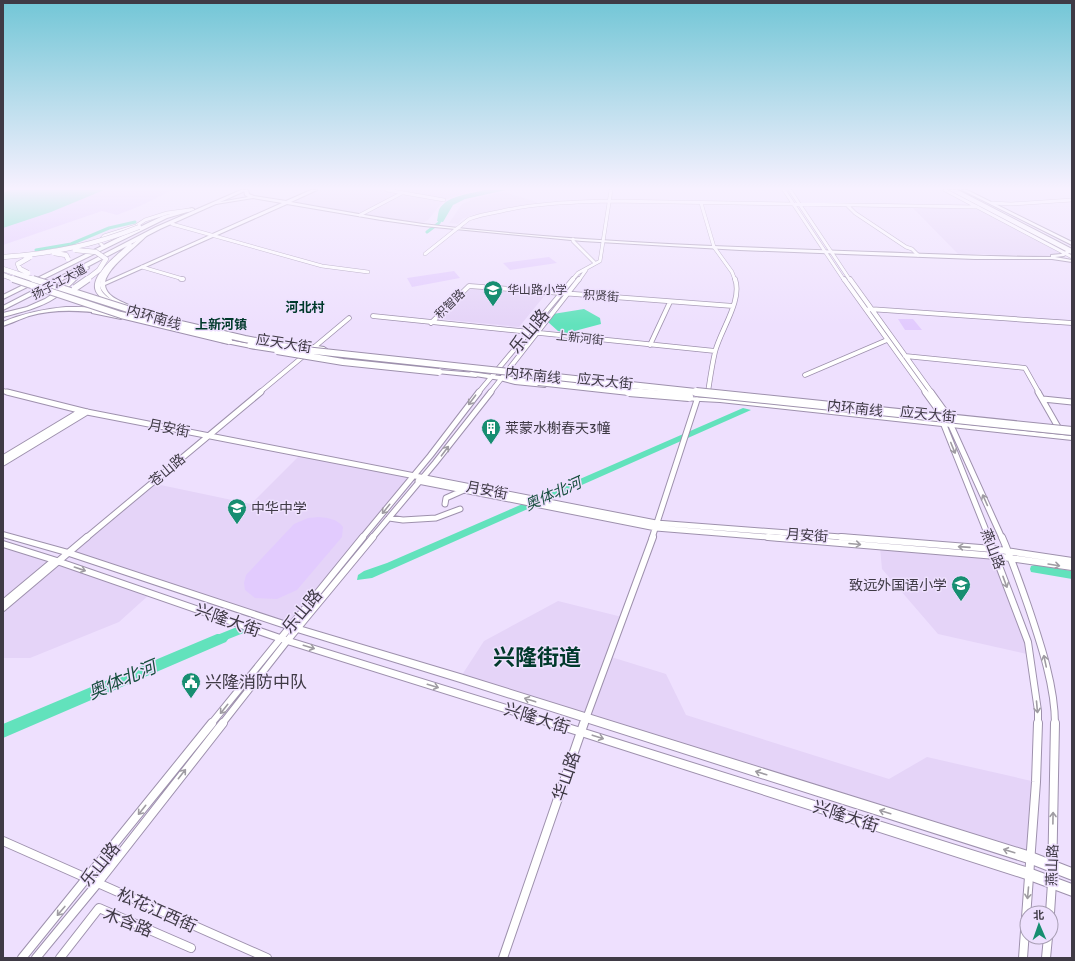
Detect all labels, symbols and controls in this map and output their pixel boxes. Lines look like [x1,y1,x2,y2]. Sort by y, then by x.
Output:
street label: 扬子江大道 [29,262,89,303]
school or university icon: 华山路小学 [482,279,504,307]
place label: 华山路小学 [507,283,567,298]
street label: 积智路 [432,286,469,322]
street label: 积贤街 [582,288,619,305]
district label: 河北村 [285,300,325,316]
street label: 内环南线 [125,302,183,333]
street label: 乐山路 [505,305,554,358]
district label: 上新河镇 [195,317,247,333]
street label: 上新河街 [555,329,605,348]
street label: 应天大街 [255,331,313,356]
street label: 内环南线 [504,364,562,387]
street label: 应天大街 [576,370,634,393]
one-way arrow [468,394,477,405]
street label: 内环南线 [826,397,884,420]
street label: 应天大街 [899,403,957,426]
street label: 月安街 [147,416,191,441]
building icon: 莱蒙水榭春天3幢 [480,417,502,445]
place label: 莱蒙水榭春天3幢 [505,420,611,437]
one-way arrow [949,441,957,453]
one-way arrow [440,446,449,457]
street label: 苍山路 [146,450,189,490]
water label: 奥体北河 [522,472,587,514]
street label: 月安街 [465,478,509,503]
one-way arrow [981,495,988,507]
school or university icon: 中华中学 [226,497,248,525]
place label: 中华中学 [251,500,307,517]
one-way arrow [382,504,391,515]
street label: 月安街 [785,526,829,545]
street label: 燕山路 [977,527,1008,572]
one-way arrow [848,541,861,548]
one-way arrow [958,543,971,550]
one-way arrow [1047,561,1060,569]
one-way arrow [74,566,86,574]
school or university icon: 致远外国语小学 [950,574,972,602]
one-way arrow [1002,575,1010,587]
place label: 致远外国语小学 [849,577,947,594]
street label: 乐山路 [278,585,327,638]
street label: 兴隆大街 [192,599,263,641]
one-way arrow [303,644,315,652]
district label: 兴隆街道 [493,644,581,671]
water label: 奥体北河 [85,655,162,704]
one-way arrow [1040,655,1048,668]
public building icon: 兴隆消防中队 [180,671,202,699]
place label: 兴隆消防中队 [205,672,307,693]
one-way arrow [427,683,440,690]
one-way arrow [524,696,536,704]
street label: 兴隆大街 [501,698,572,738]
one-way arrow [1033,700,1041,713]
one-way arrow [219,703,228,714]
one-way arrow [591,734,604,741]
street label: 华山路 [548,749,585,804]
one-way arrow [178,769,187,780]
one-way arrow [755,769,768,776]
street label: 兴隆大街 [810,796,881,837]
one-way arrow [138,805,147,816]
one-way arrow [879,808,892,815]
one-way arrow [1049,812,1057,825]
street label: 乐山路 [76,838,125,891]
street label: 燕山路 [1043,844,1062,886]
one-way arrow [1003,847,1016,854]
street label: 松花江西街 [114,884,200,937]
one-way arrow [1024,886,1031,899]
street label: 木含路 [100,904,155,941]
north arrow [1019,905,1059,945]
one-way arrow [56,906,65,917]
text: 北 [1033,909,1044,922]

